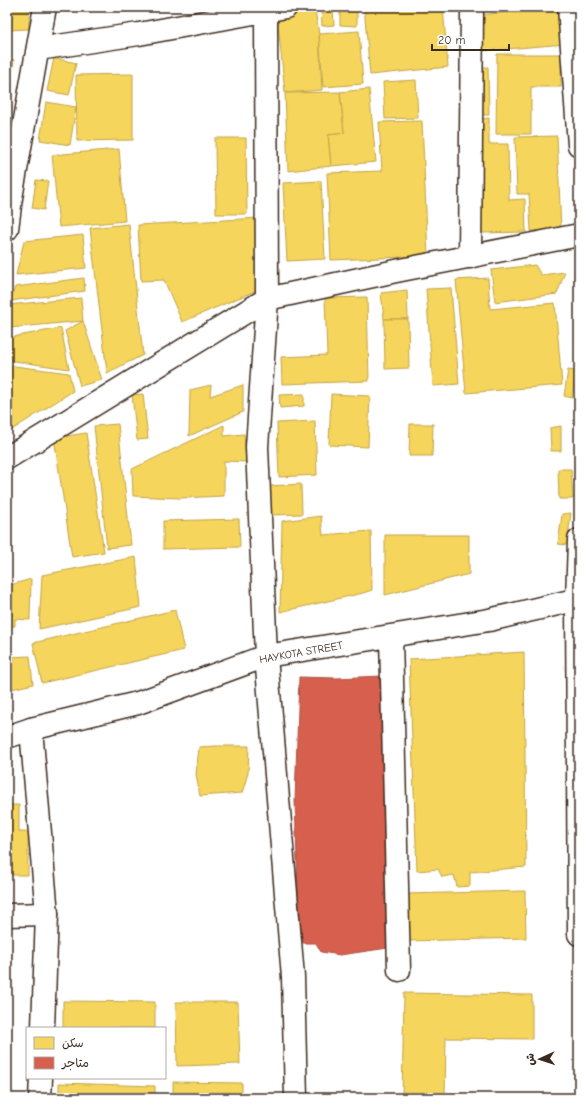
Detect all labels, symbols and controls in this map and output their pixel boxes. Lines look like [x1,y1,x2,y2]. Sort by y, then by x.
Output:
scale bar [432,26,509,52]
text: 20 m [438,33,466,47]
street label: HAYKOTA STREET [258,639,344,666]
legend [26,1027,166,1079]
text: سكن [62,1036,84,1050]
north arrow [520,1039,560,1079]
text: ش [524,1053,537,1066]
text: متاجر [61,1056,89,1071]

